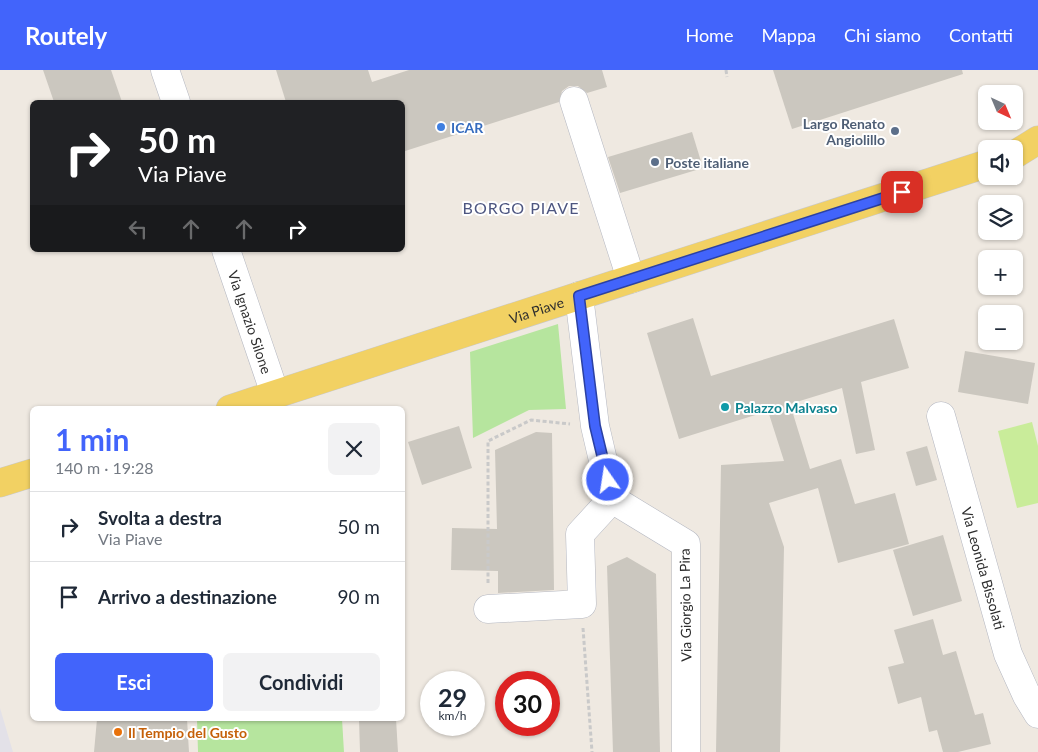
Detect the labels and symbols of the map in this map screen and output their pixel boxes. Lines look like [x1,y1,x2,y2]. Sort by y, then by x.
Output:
north arrow [978,85,1022,130]
place label: Largo Renato Angiolillo [803,115,885,148]
place label: ICAR [451,119,484,136]
marker: ICAR [435,121,447,133]
marker: Largo Renato Angiolillo [889,125,901,137]
place label: Poste italiane [665,154,749,171]
marker: Poste italiane [649,156,661,168]
pin [881,171,923,213]
district label: BORGO PIAVE [463,198,579,217]
street label: Via Ignazio Silone [225,268,276,376]
street label: Via Piave [507,293,566,327]
place label: Palazzo Malvaso [735,399,837,416]
marker: Palazzo Malvaso [719,401,731,413]
position arrow [581,453,633,505]
street label: Via Leonida Bissolati [959,505,1009,631]
street label: Via Giorgio La Pira [676,548,694,662]
speed limit sign: 30 [495,671,560,736]
place label: Il Tempio del Gusto [128,724,247,741]
marker: Il Tempio del Gusto [112,726,124,738]

